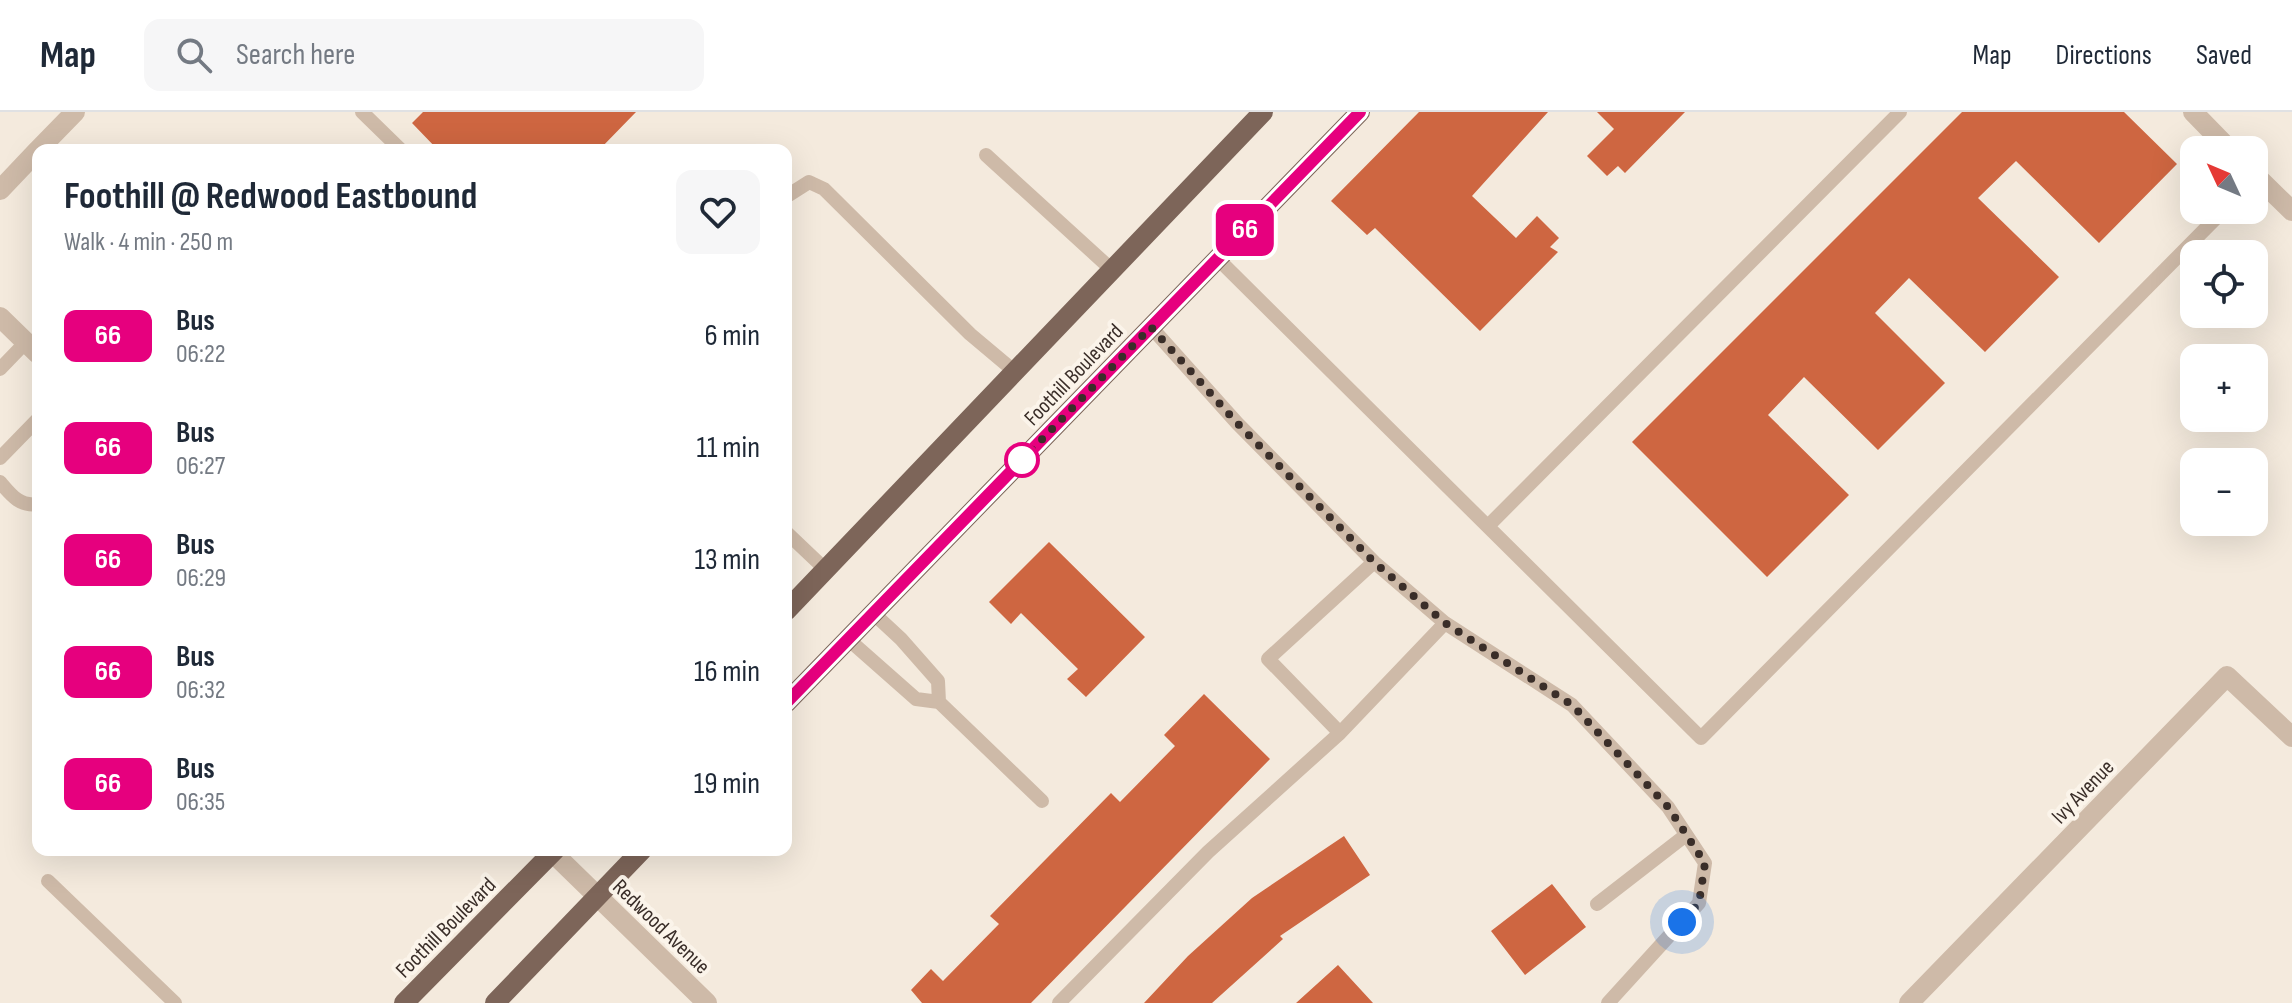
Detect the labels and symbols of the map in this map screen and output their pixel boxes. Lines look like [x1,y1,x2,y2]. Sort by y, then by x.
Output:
north arrow [2180,136,2268,224]
line badge: 66 [1209,204,1281,256]
street label: Foothill Boulevard [1019,319,1129,431]
unlabelled marker [1005,443,1039,477]
street label: Ivy Avenue [2046,754,2120,830]
street label: Foothill Boulevard [390,872,502,984]
street label: Redwood Avenue [607,874,715,980]
your location [1662,902,1702,942]

